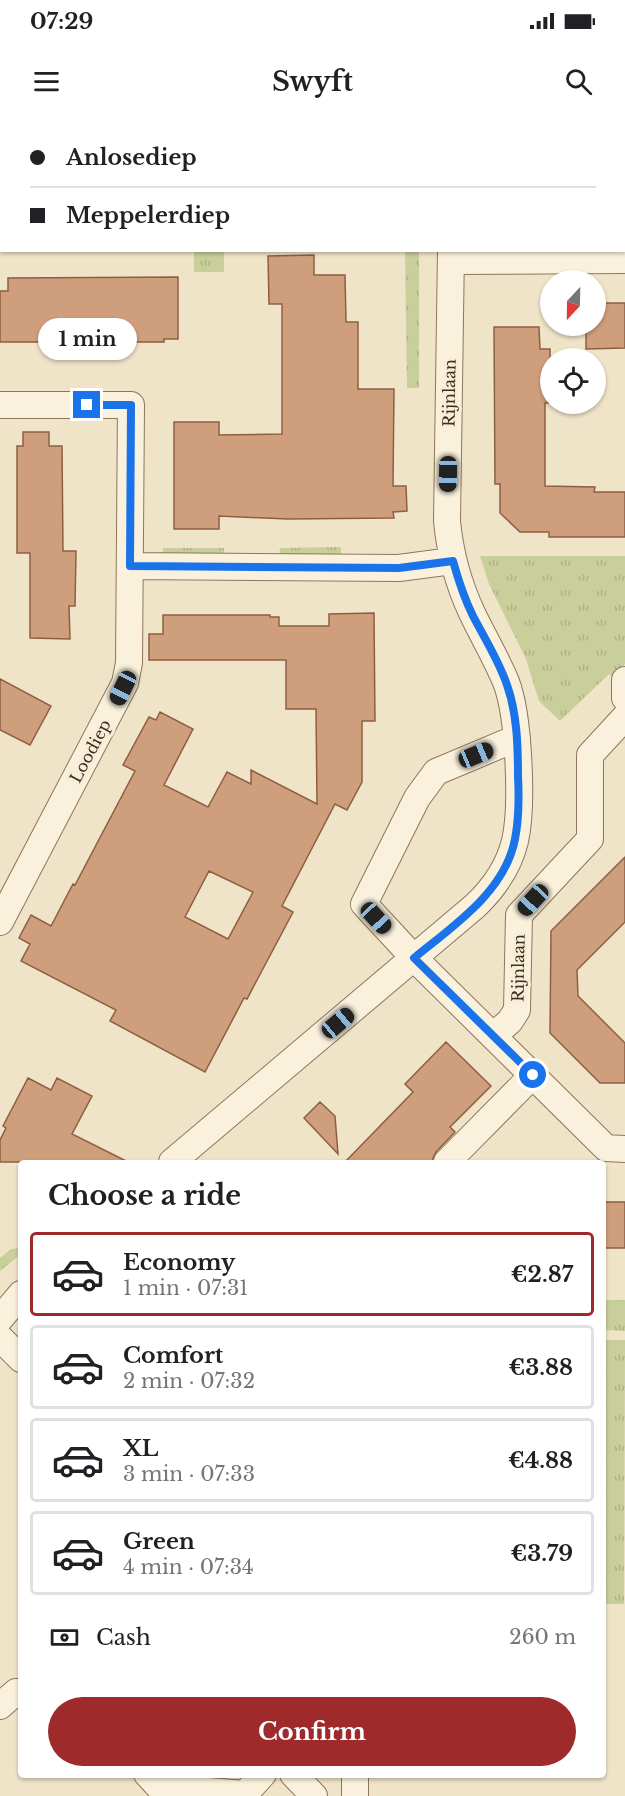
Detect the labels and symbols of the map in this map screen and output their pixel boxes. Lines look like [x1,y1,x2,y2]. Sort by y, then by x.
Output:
north arrow [540,270,606,336]
callout: 1 min [38,318,136,360]
street label: Rijnlaan [438,359,460,427]
route end [73,391,100,418]
car [439,456,457,492]
car [107,668,139,708]
street label: Loodiep [65,716,115,786]
car [456,740,496,770]
car [514,881,552,919]
car [357,899,395,937]
street label: Rijnlaan [507,934,529,1002]
car [318,1005,358,1041]
route start [519,1061,546,1088]

